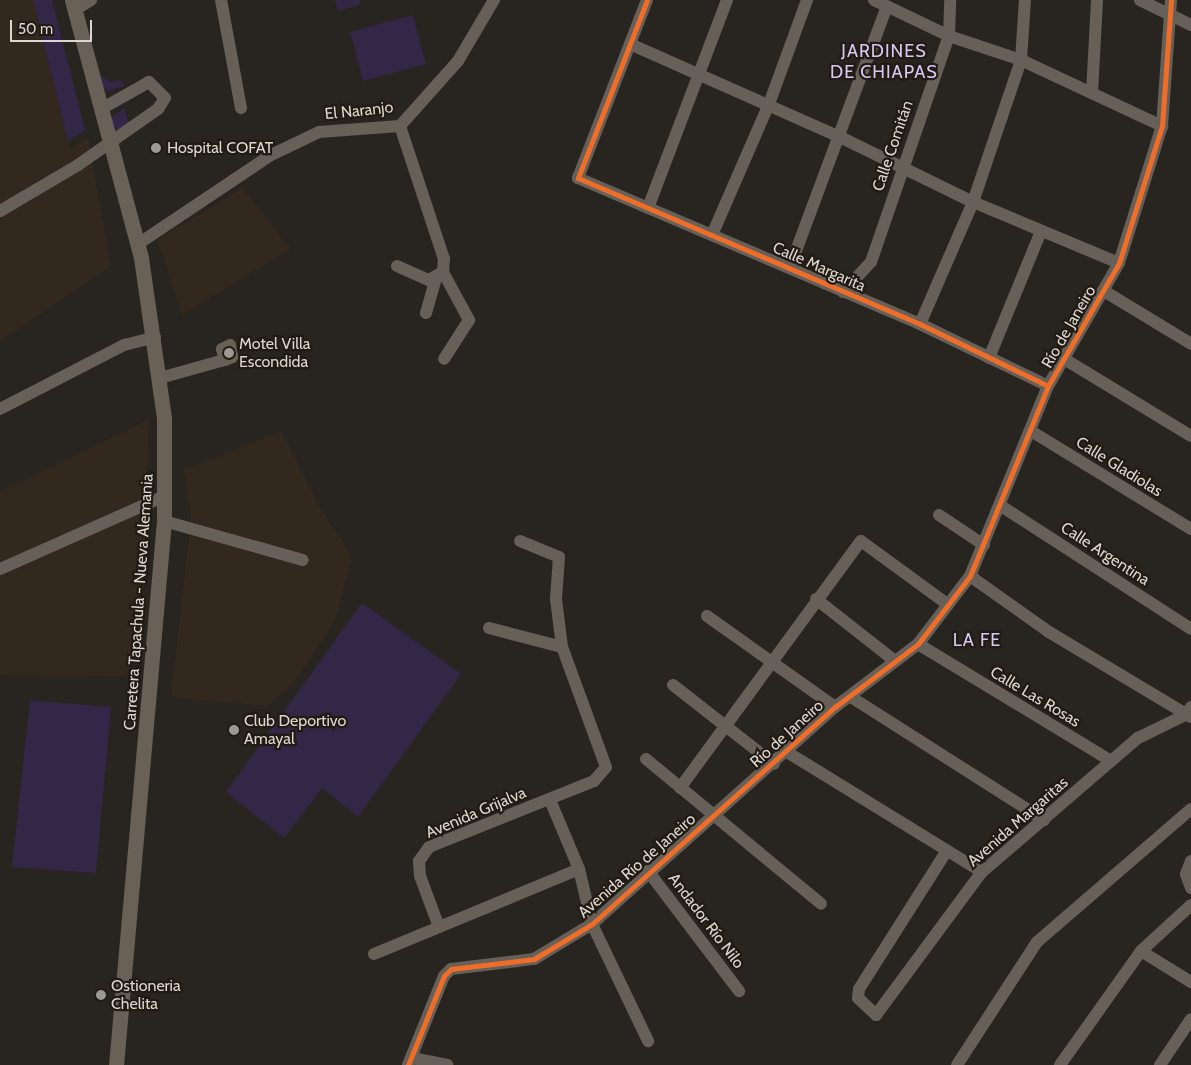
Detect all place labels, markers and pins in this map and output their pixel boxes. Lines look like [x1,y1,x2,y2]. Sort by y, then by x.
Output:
place label: Hospital COFAT [167,138,273,158]
marker: Hospital COFAT [149,141,163,155]
place label: Motel Villa Escondida [239,334,310,372]
marker: Motel Villa Escondida [223,347,235,359]
place label: Club Deportivo Amayal [244,711,346,749]
marker: Club Deportivo Amayal [228,724,240,736]
place label: Ostioneria Chelita [111,976,181,1014]
marker: Ostioneria Chelita [95,989,107,1001]

